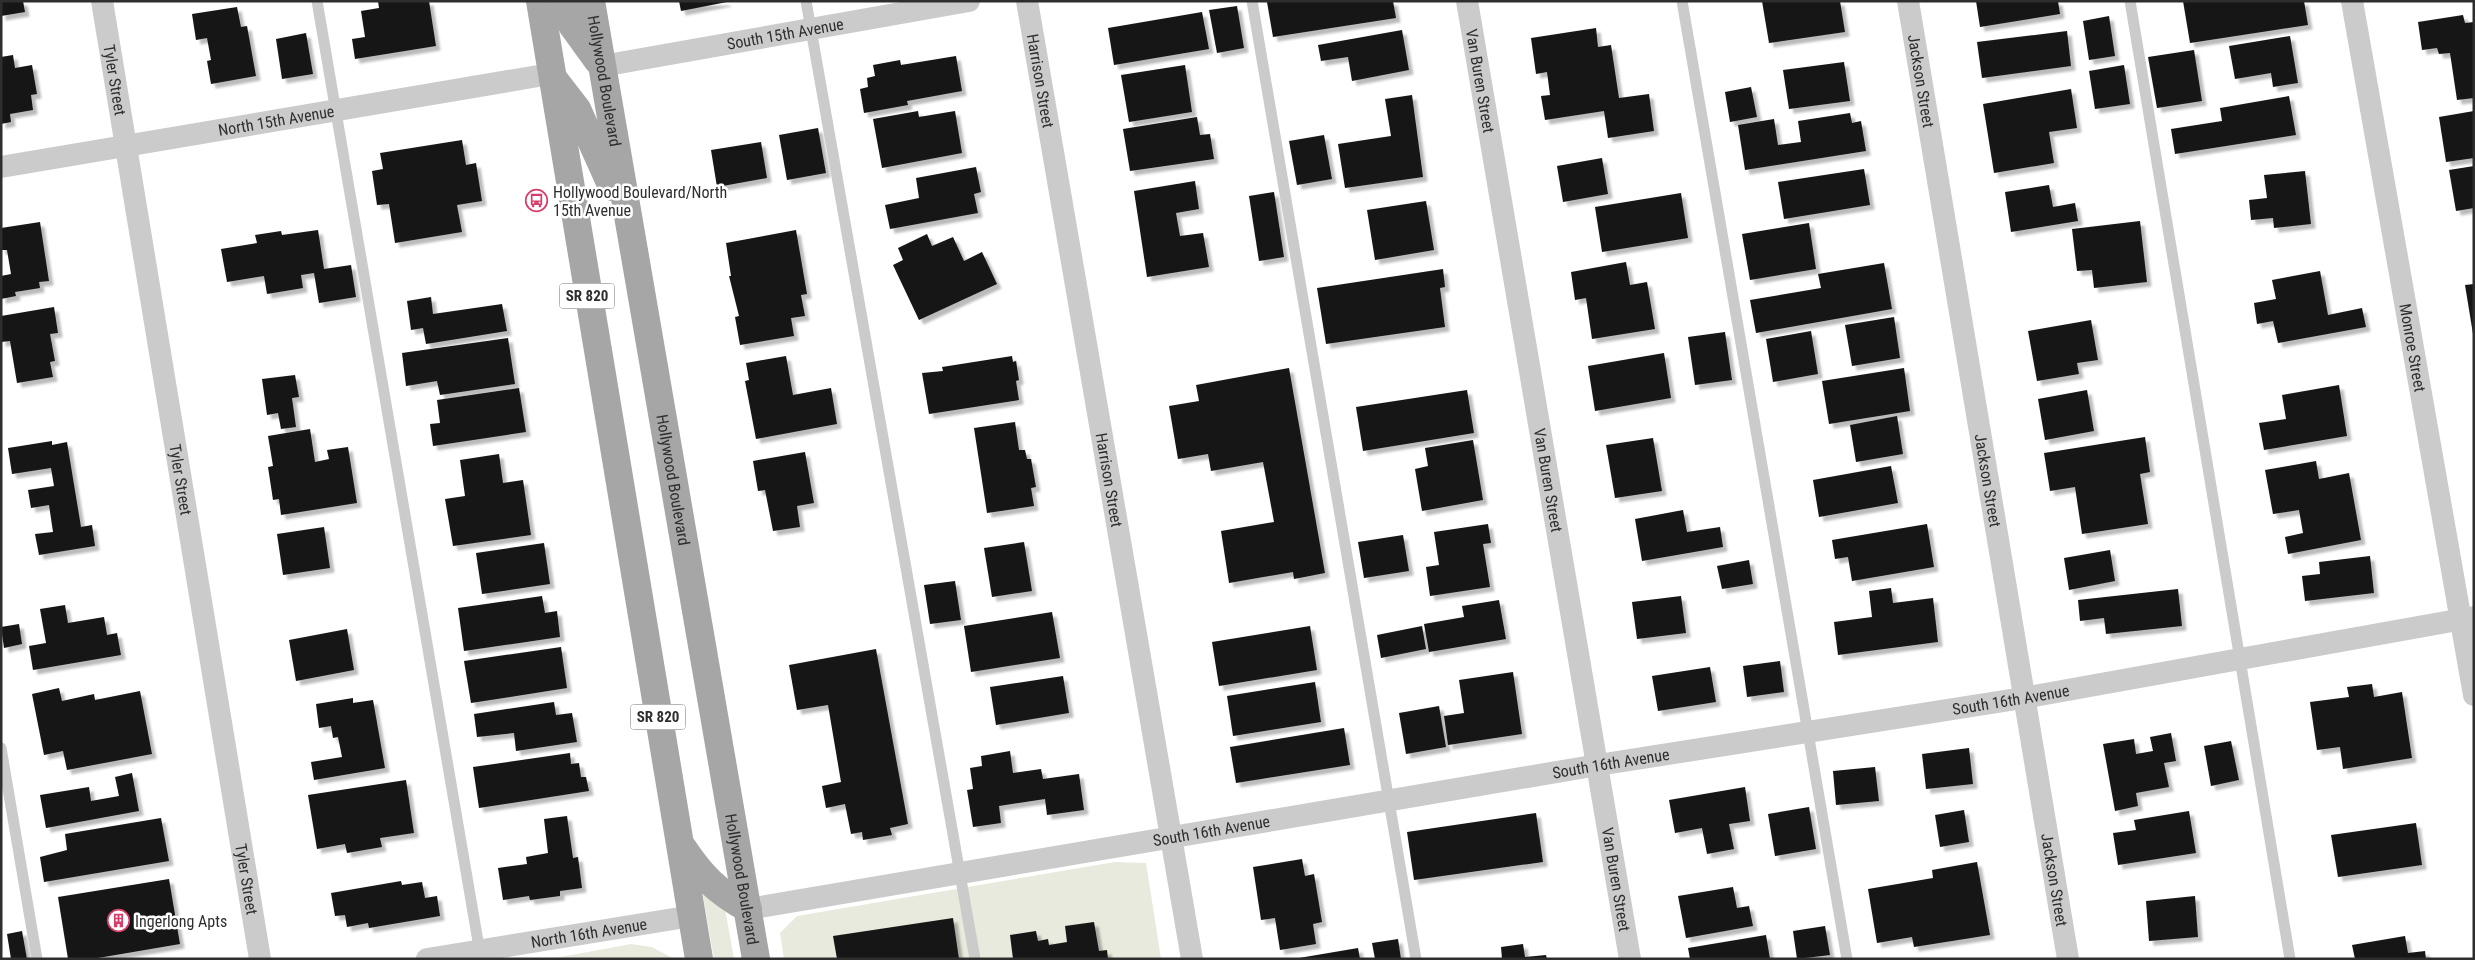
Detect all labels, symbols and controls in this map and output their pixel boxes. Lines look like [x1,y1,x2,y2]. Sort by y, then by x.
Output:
street label: Hollywood Boulevard [584,14,625,148]
street label: South 15th Avenue [725,14,845,53]
street label: Van Buren Street [1462,27,1499,135]
street label: Harrison Street [1023,32,1058,130]
street label: Jackson Street [1904,33,1939,129]
street label: Tyler Street [100,43,130,117]
street label: North 15th Avenue [217,101,336,140]
place label: Hollywood Boulevard/North 15th Avenue [553,183,727,220]
bus stop icon: Hollywood Boulevard/North 15th Avenue [525,189,549,213]
road number: SR 820 [560,284,614,308]
street label: Monroe Street [2396,302,2430,394]
street label: Hollywood Boulevard [653,413,694,547]
street label: Van Buren Street [1530,427,1567,534]
street label: Harrison Street [1092,431,1127,529]
street label: Jackson Street [1971,432,2005,529]
street label: Tyler Street [166,443,196,517]
street label: South 16th Avenue [1951,680,2071,719]
road number: SR 820 [630,704,686,730]
street label: South 16th Avenue [1551,744,1671,782]
street label: South 16th Avenue [1152,811,1271,850]
street label: Hollywood Boulevard [722,812,763,946]
street label: Van Buren Street [1598,826,1635,933]
street label: Jackson Street [2038,832,2072,928]
street label: Tyler Street [232,842,262,916]
building icon: Ingerlong Apts [107,909,131,933]
place label: Ingerlong Apts [135,912,227,931]
street label: North 16th Avenue [529,914,648,952]

